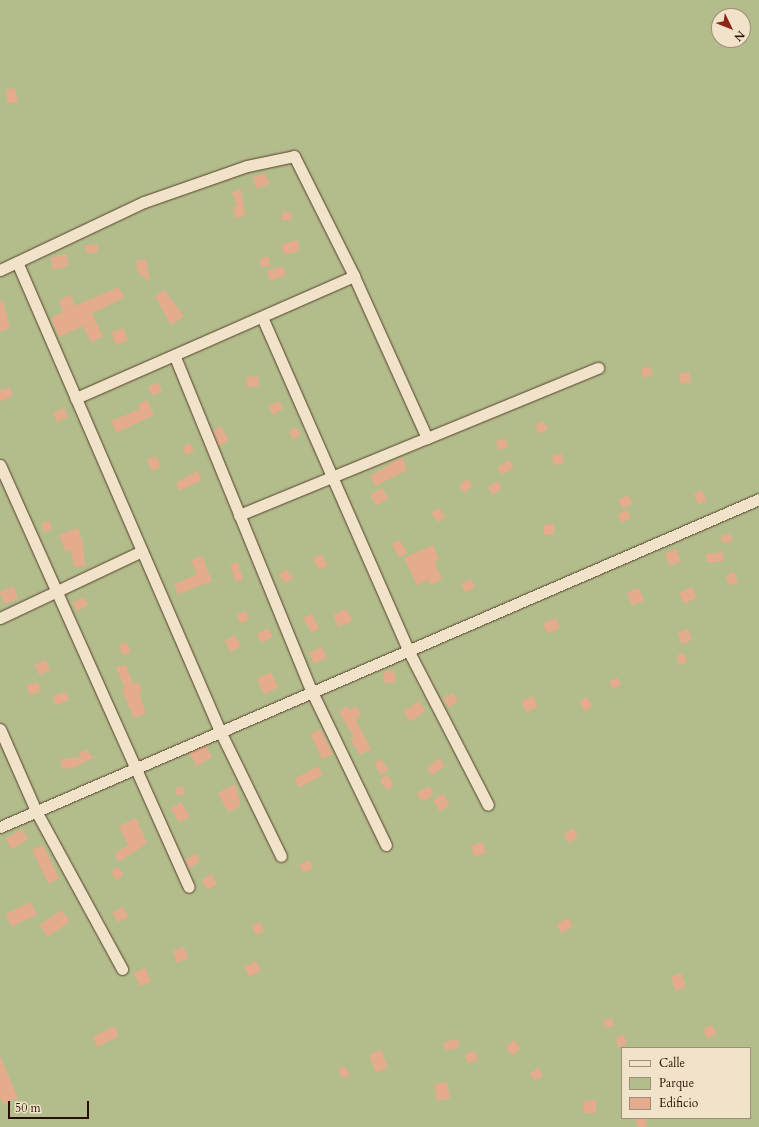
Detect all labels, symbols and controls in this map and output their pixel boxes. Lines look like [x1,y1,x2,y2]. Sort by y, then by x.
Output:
north arrow [711,8,751,48]
text: N [731,27,748,44]
legend [621,1047,751,1119]
text: Calle [659,1055,685,1071]
text: Parque [659,1075,694,1091]
scale bar [10,1093,91,1119]
text: Edificio [659,1095,698,1111]
text: 50 m [15,1100,41,1116]

